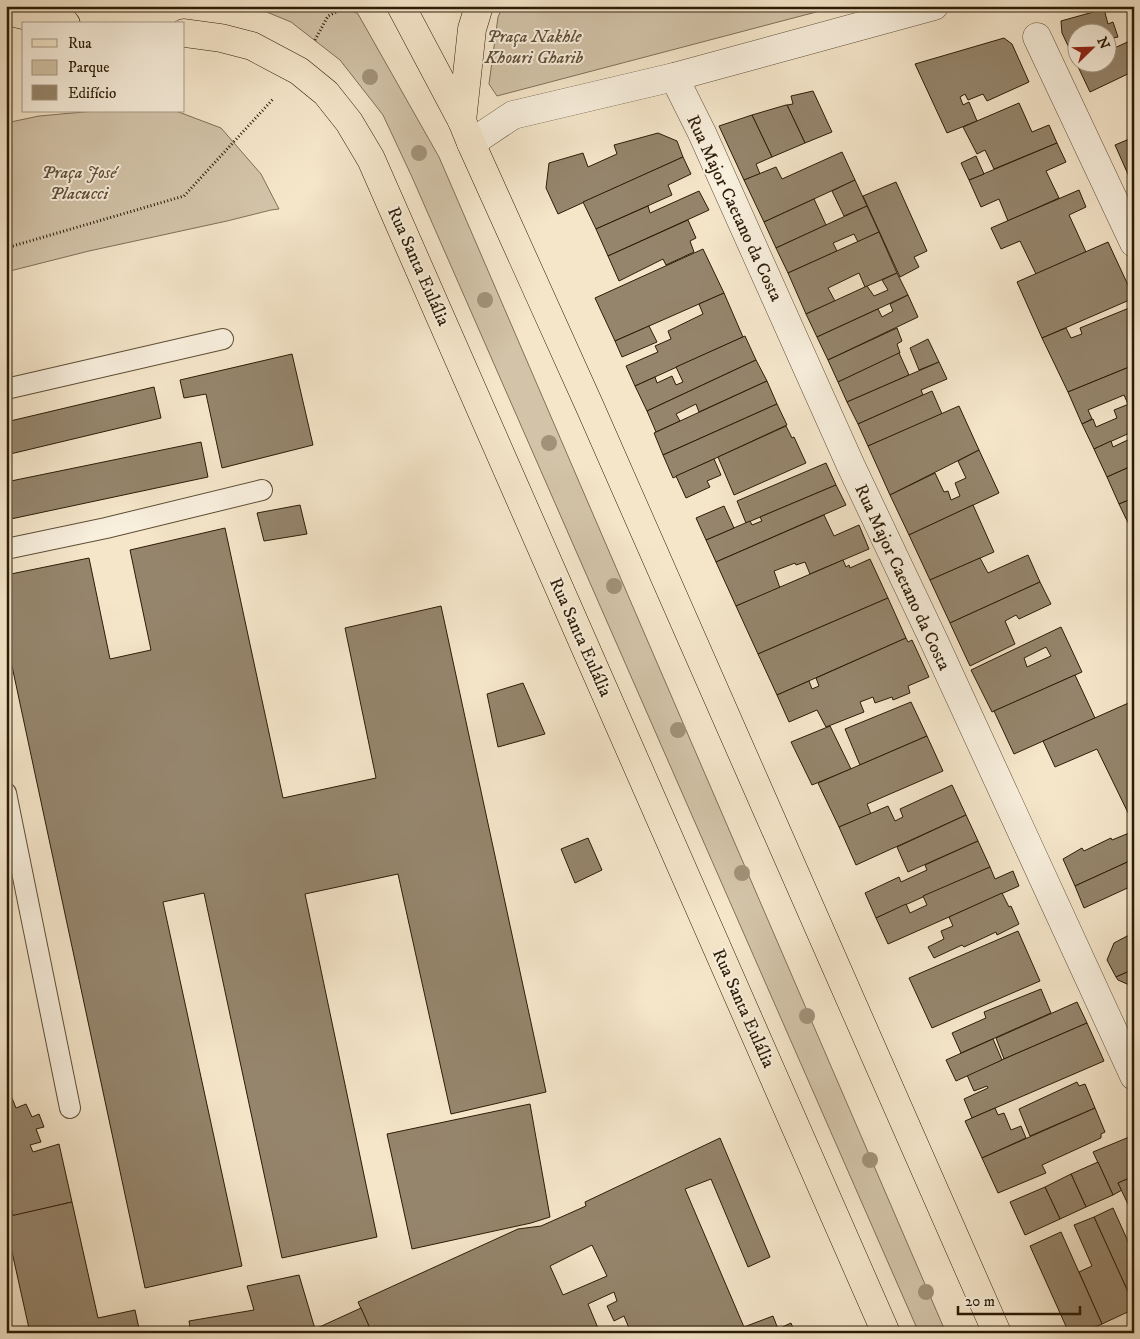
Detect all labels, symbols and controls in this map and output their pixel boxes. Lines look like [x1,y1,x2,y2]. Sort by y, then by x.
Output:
legend [22,22,185,112]
north arrow [1068,22,1118,72]
park label: Praça Nakhle Khouri Gharib [484,26,584,69]
text: Rua [68,34,92,53]
text: N [1093,35,1114,53]
text: Parque [68,58,109,77]
text: Edifício [68,84,116,103]
street label: Rua Major Caetano da Costa [681,112,787,305]
park label: Praça José Placucci [42,162,119,205]
street label: Rua Santa Eulália [382,203,454,330]
street label: Rua Major Caetano da Costa [849,481,955,674]
street label: Rua Santa Eulália [544,574,616,701]
street label: Rua Santa Eulália [707,945,779,1072]
scale bar [958,1284,1080,1316]
text: 20 m [965,1292,995,1311]

